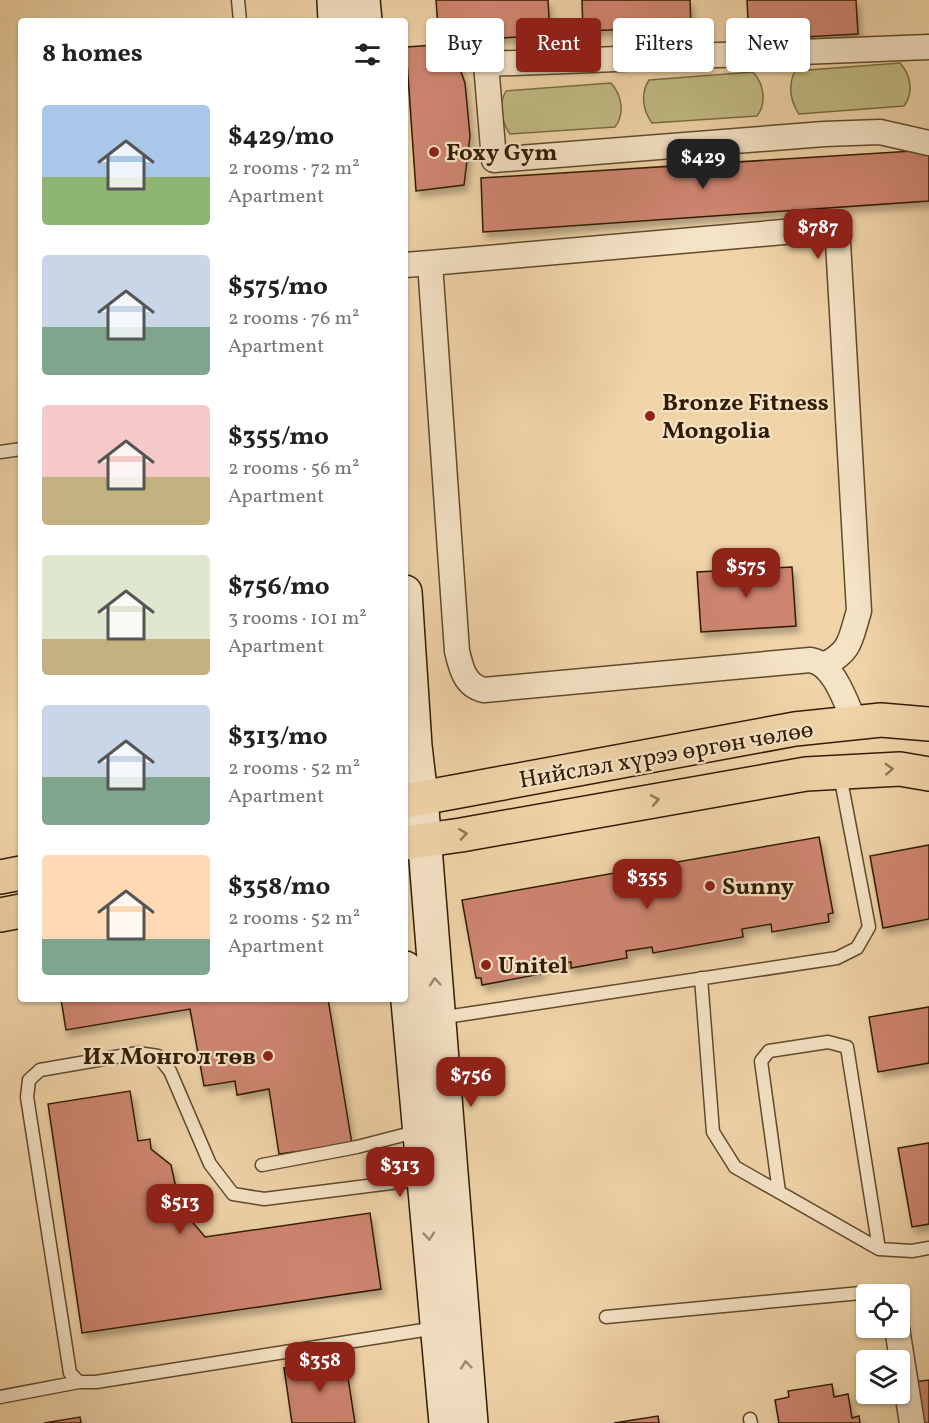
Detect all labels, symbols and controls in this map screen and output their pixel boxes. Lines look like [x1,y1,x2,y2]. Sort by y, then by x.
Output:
chip: Buy [426,18,504,72]
chip: Rent [516,18,601,72]
chip: Filters [613,18,714,72]
chip: New [726,18,810,72]
text: 8 homes [42,36,143,72]
icon: filters [351,38,384,71]
text: $429/mo [228,119,334,155]
icon: home [90,129,162,201]
place label: Foxy Gym [446,137,558,171]
pin: $429 [667,139,739,190]
text: $429 [681,144,725,172]
marker: Foxy Gym [427,145,441,159]
text: 2 rooms · 72 m² [228,155,360,183]
text: Apartment [228,183,324,211]
pin: $787 [782,209,854,260]
text: $787 [798,214,838,242]
text: $575/mo [228,269,328,305]
icon: home [90,279,162,351]
text: 2 rooms · 76 m² [228,305,360,333]
text: Apartment [228,333,324,361]
place label: Bronze Fitness Mongolia [662,387,829,449]
marker: Bronze Fitness Mongolia [643,409,657,423]
text: $355/mo [228,419,329,455]
icon: home [90,429,162,501]
text: 2 rooms · 56 m² [228,455,359,483]
text: Apartment [228,483,324,511]
pin: $575 [710,548,782,599]
text: $575 [726,553,766,581]
text: $756/mo [228,569,330,605]
icon: home [90,579,162,651]
text: 3 rooms · 101 m² [228,605,367,633]
text: Apartment [228,633,324,661]
street label: Нийслэл хүрээ өргөн чөлөө [516,713,816,799]
text: $313/mo [228,719,328,755]
icon: home [90,729,162,801]
text: 2 rooms · 52 m² [228,755,360,783]
one-way arrow [885,763,894,776]
text: Apartment [228,783,324,811]
one-way arrow [650,795,660,807]
one-way arrow [458,829,468,841]
pin: $355 [611,859,683,910]
text: $355 [627,864,667,892]
text: $358/mo [228,869,330,905]
place label: Sunny [722,871,795,905]
icon: home [90,879,162,951]
marker: Sunny [703,879,717,893]
text: 2 rooms · 52 m² [228,905,360,933]
text: Apartment [228,933,324,961]
place label: Unitel [498,950,568,984]
marker: Unitel [479,958,493,972]
one-way arrow [429,977,442,986]
place label: Их Монгол төв [83,1041,256,1075]
marker: Их Монгол төв [261,1049,275,1063]
pin: $756 [435,1057,507,1108]
text: $756 [450,1062,492,1090]
pin: $313 [364,1147,436,1198]
text: $313 [380,1152,420,1180]
pin: $513 [144,1184,216,1235]
text: $513 [160,1189,200,1217]
one-way arrow [422,1231,435,1240]
map controls [856,1284,910,1404]
button: locate [856,1284,910,1338]
pin: $358 [284,1342,356,1393]
text: $358 [299,1347,341,1375]
button: layers [856,1350,910,1404]
one-way arrow [460,1360,473,1369]

